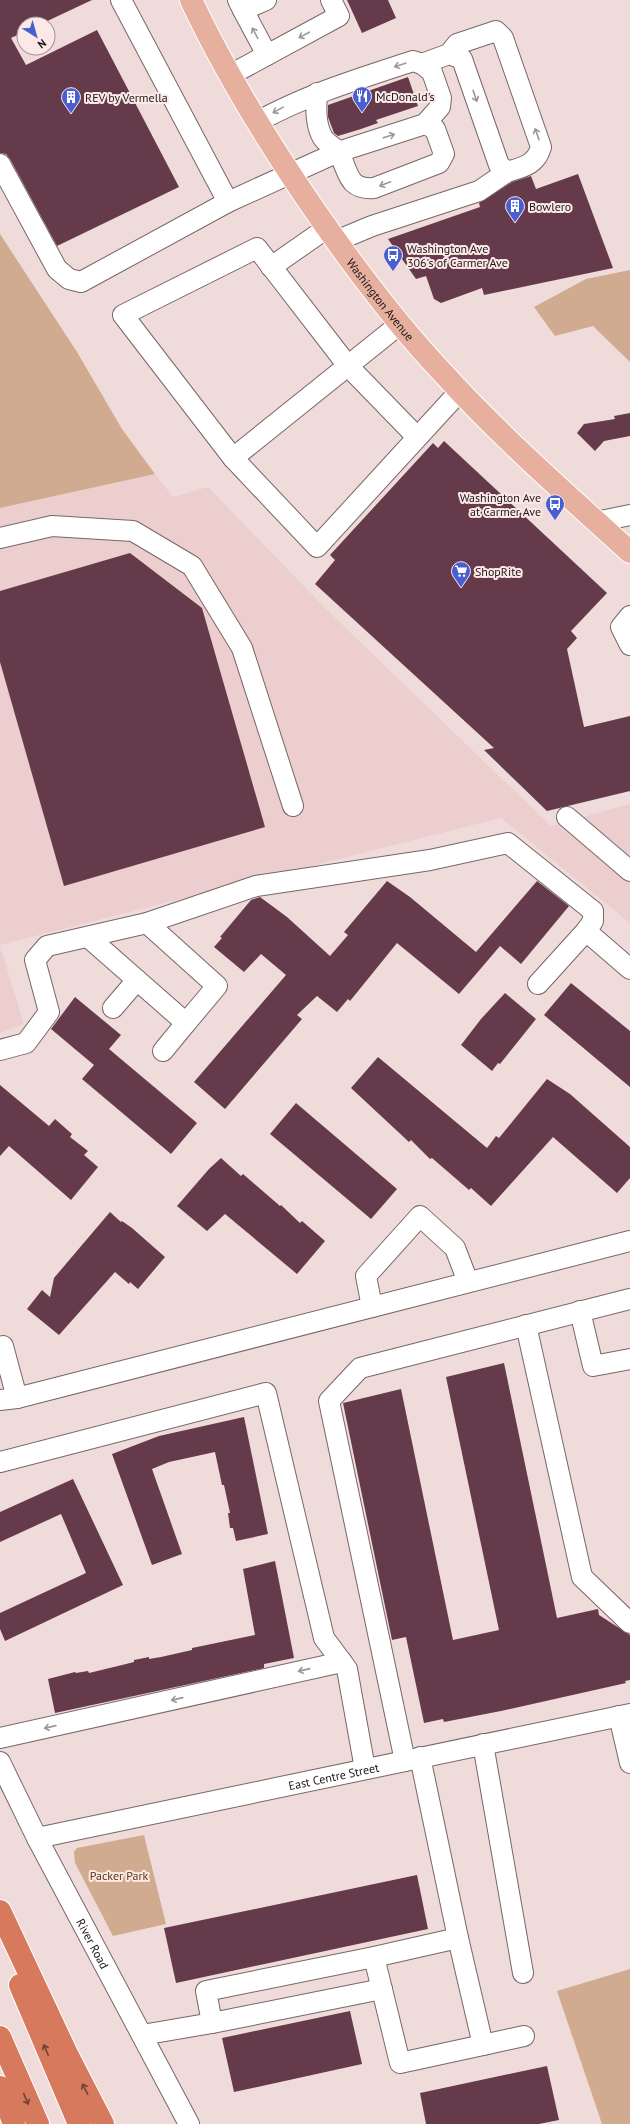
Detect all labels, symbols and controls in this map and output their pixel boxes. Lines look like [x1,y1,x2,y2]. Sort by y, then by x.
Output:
north arrow [16,16,56,56]
one-way arrow [250,27,258,39]
one-way arrow [299,31,311,39]
text: N [35,36,49,52]
one-way arrow [394,62,407,69]
restaurant icon: McDonald's [351,85,373,113]
building icon: REV by Vermella [60,86,82,114]
place label: McDonald's [376,89,435,104]
one-way arrow [472,89,479,102]
place label: REV by Vermella [85,90,168,105]
one-way arrow [272,107,284,115]
one-way arrow [532,128,540,140]
one-way arrow [383,131,395,139]
one-way arrow [380,180,392,188]
building icon: Bowlero [504,195,526,223]
place label: Bowlero [529,199,571,214]
place label: Washington Ave 306's of Carmer Ave [407,241,508,270]
bus stop icon: Washington Ave 306's of Carmer Ave [382,244,404,272]
street label: Washington Avenue [344,255,418,343]
place label: Washington Ave at Carmer Ave [460,490,541,519]
bus stop icon: Washington Ave at Carmer Ave [544,493,566,521]
supermarket icon: ShopRite [450,560,472,588]
place label: ShopRite [475,564,521,579]
one-way arrow [297,1667,310,1675]
one-way arrow [171,1695,184,1703]
one-way arrow [44,1723,57,1731]
street label: East Centre Street [287,1759,380,1793]
park label: Packer Park [90,1868,149,1883]
street label: River Road [74,1916,113,1971]
one-way arrow [42,2044,50,2056]
one-way arrow [81,2084,89,2096]
one-way arrow [23,2093,30,2105]

